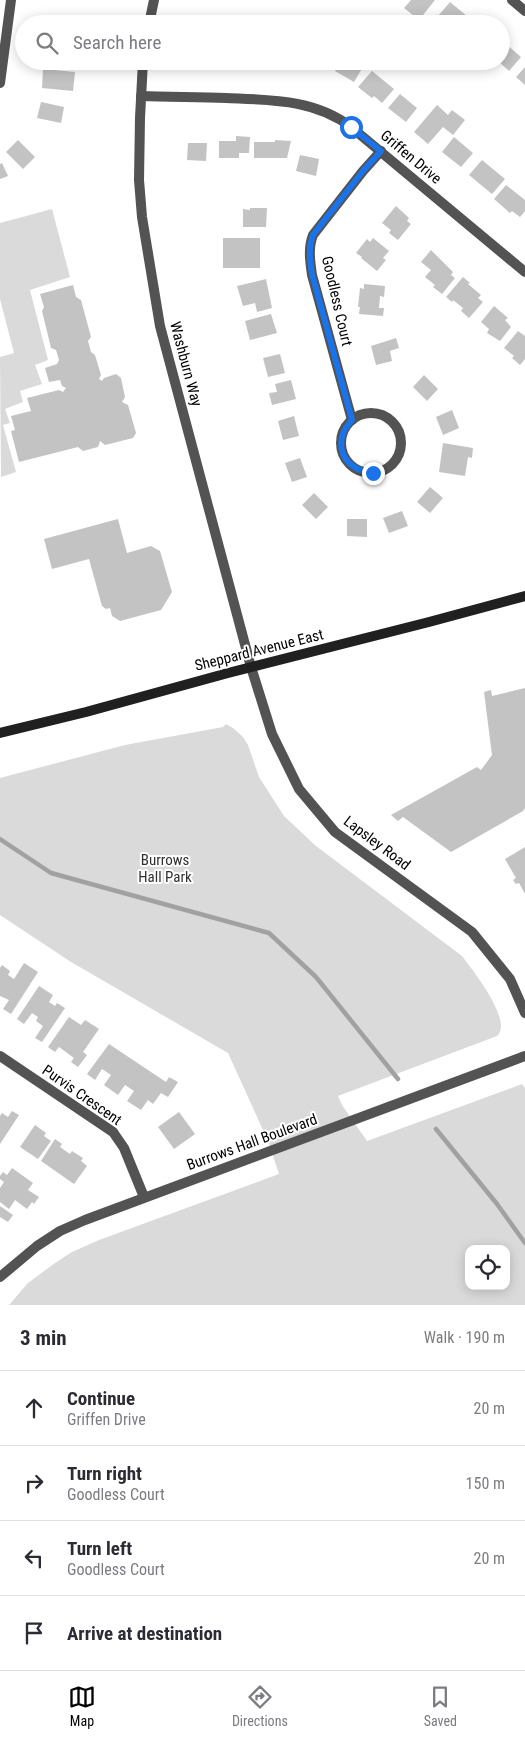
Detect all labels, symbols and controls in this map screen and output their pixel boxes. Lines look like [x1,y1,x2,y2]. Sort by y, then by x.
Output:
search box [15,15,510,70]
icon: search [33,29,61,57]
text: Search here [73,31,161,54]
route start [340,116,363,139]
street label: Griffen Drive [377,126,445,188]
street label: Goodless Court [318,254,356,348]
street label: Washburn Way [166,320,206,408]
route end [362,462,385,485]
street label: Sheppard Avenue East [193,625,325,675]
street label: Lapsley Road [340,812,414,874]
park label: Burrows Hall Park [138,851,192,886]
street label: Purvis Crescent [39,1061,125,1129]
street label: Burrows Hall Boulevard [184,1110,320,1174]
map controls [465,1245,510,1290]
button: locate [465,1245,510,1290]
text: 3 min [20,1326,67,1350]
text: Walk · 190 m [424,1328,505,1347]
text: Continue [67,1387,135,1410]
icon: ahead [20,1394,48,1422]
text: 20 m [473,1399,505,1418]
text: Griffen Drive [67,1410,146,1429]
text: Turn right [67,1462,142,1485]
icon: right [20,1469,48,1497]
text: 150 m [466,1474,505,1493]
text: Goodless Court [67,1485,165,1504]
text: Turn left [67,1537,132,1560]
icon: left [20,1544,48,1572]
text: 20 m [473,1549,505,1568]
text: Goodless Court [67,1560,165,1579]
icon: arrive [20,1619,48,1647]
text: Arrive at destination [67,1622,222,1645]
tab: Map [68,1683,96,1729]
tab: Directions [232,1683,288,1729]
tab: Saved [424,1683,457,1729]

